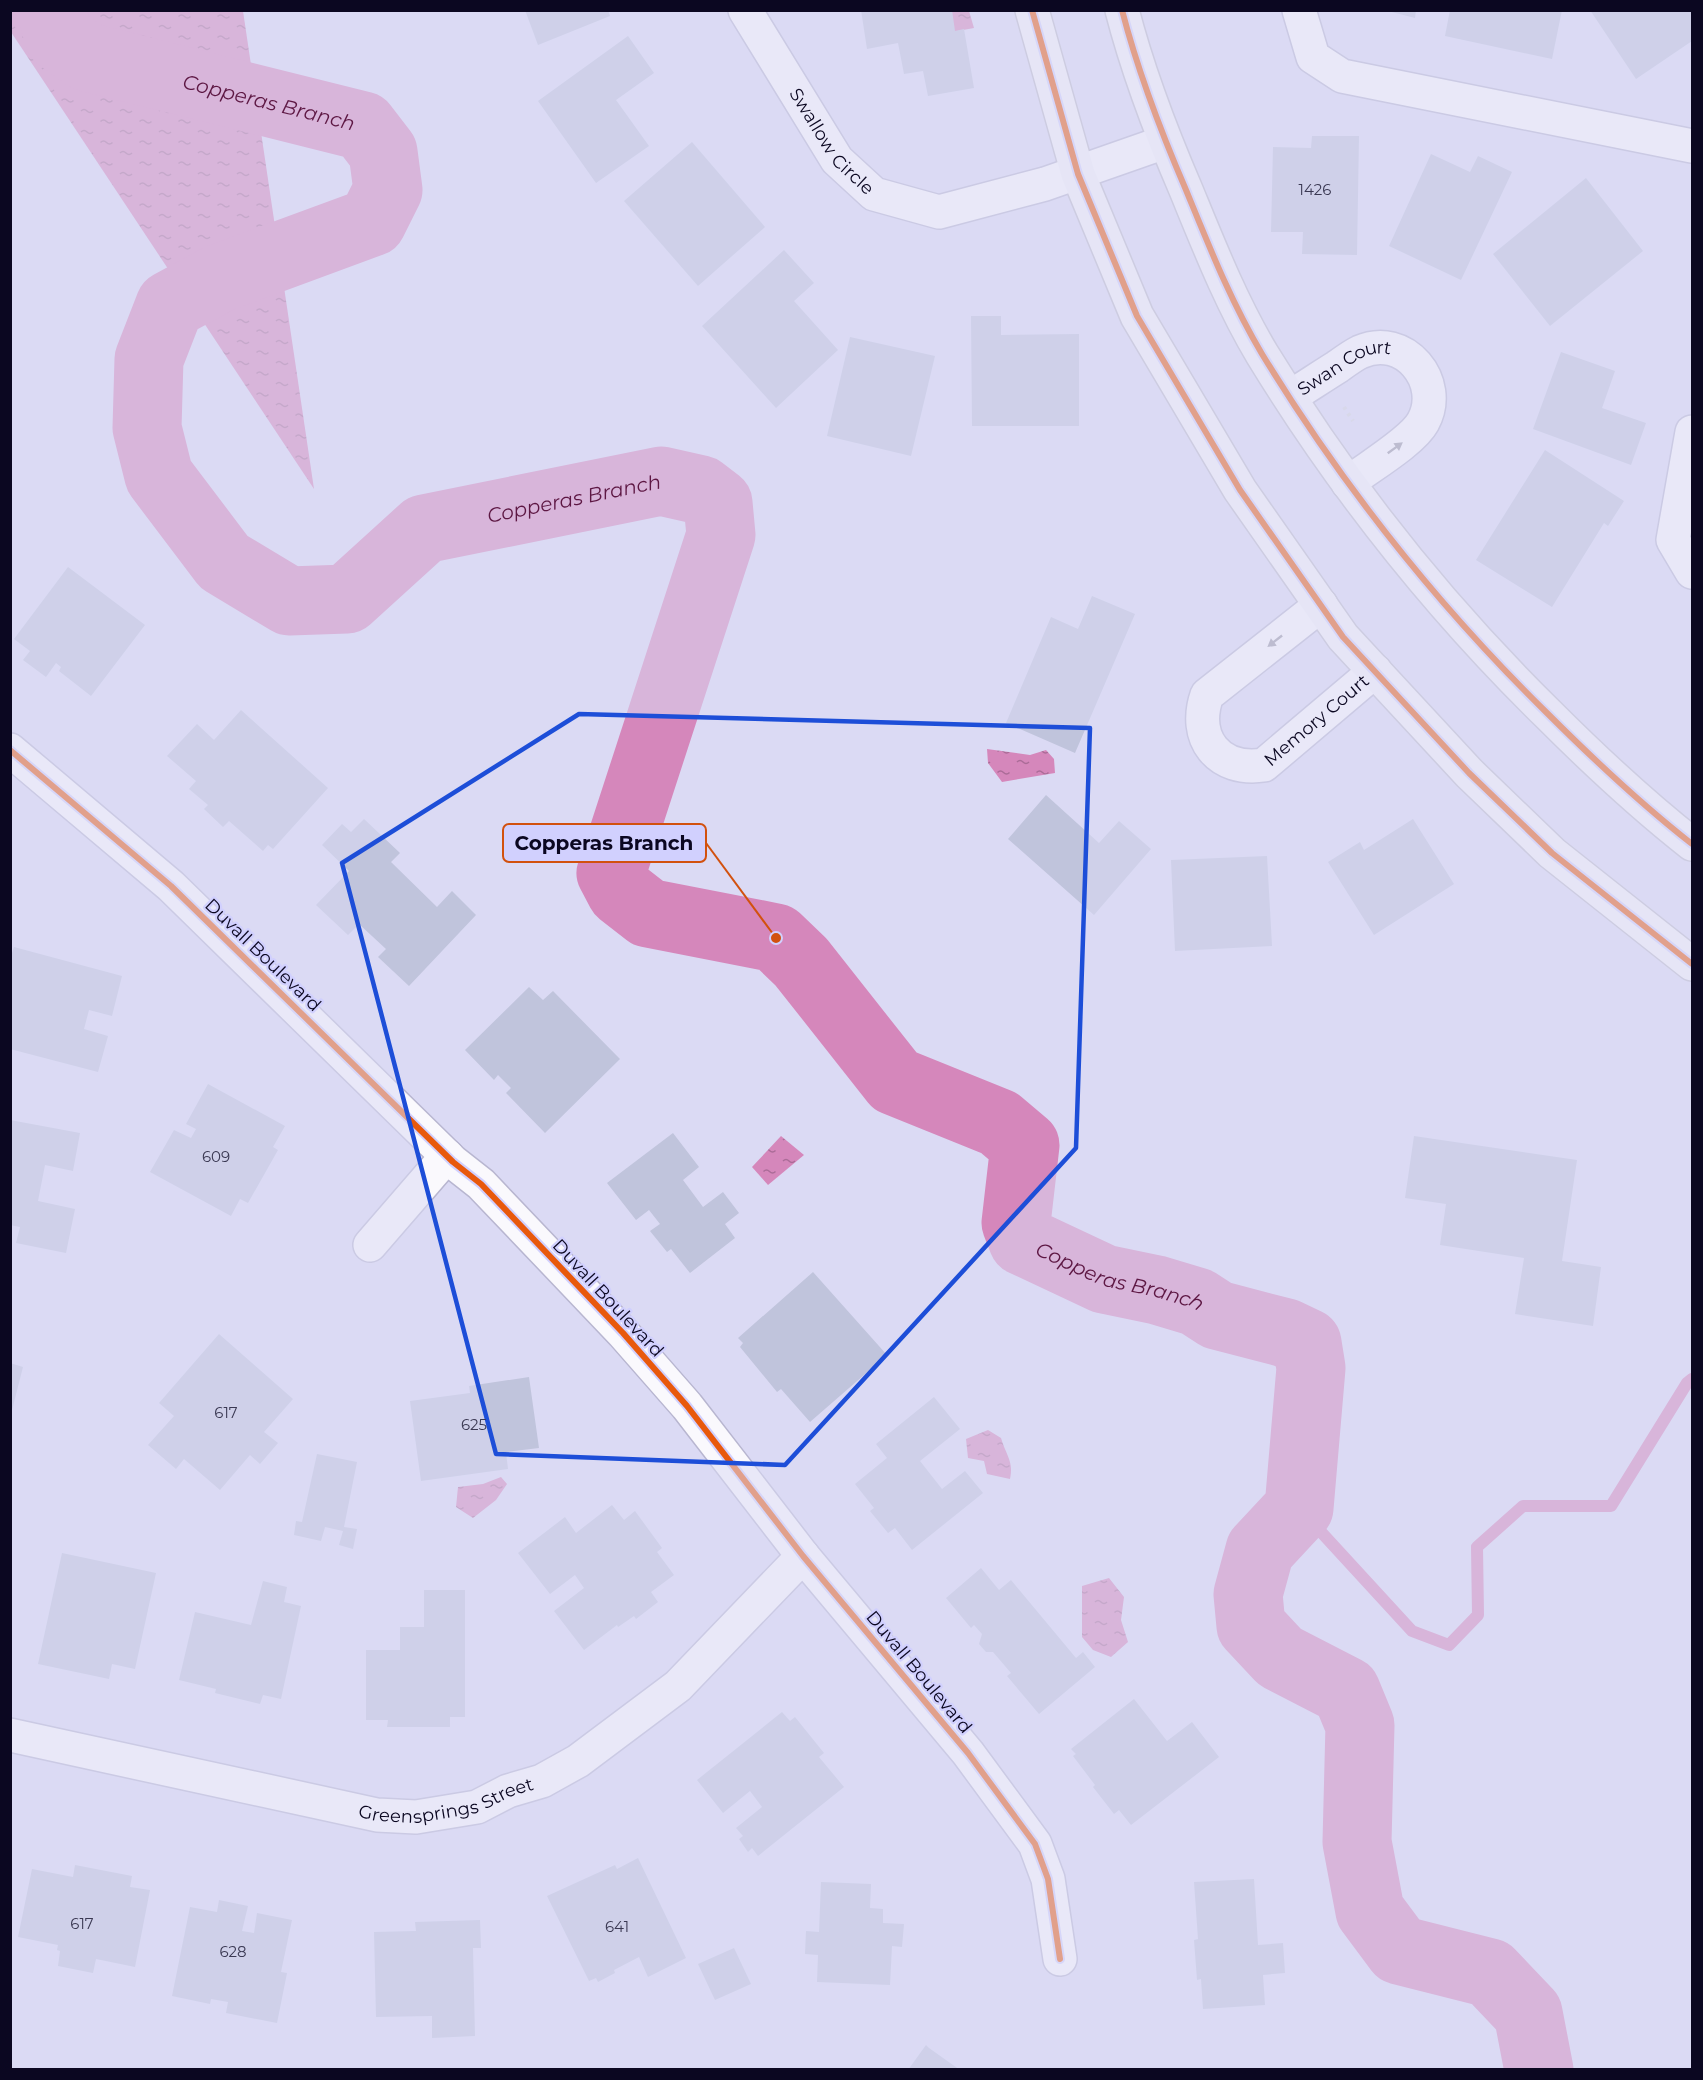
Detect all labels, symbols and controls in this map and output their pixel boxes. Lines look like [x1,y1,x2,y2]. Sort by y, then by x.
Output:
water label: Copperas Branch [180,69,357,136]
street label: Swallow Circle [785,84,879,200]
house number: 1426 [1299,180,1331,199]
street label: Swan Court [1293,336,1393,400]
one-way arrow [1386,442,1402,454]
water label: Copperas Branch [485,469,663,528]
one-way arrow [1267,635,1283,648]
street label: Memory Court [1260,670,1374,771]
callout: Copperas Branch [503,824,706,862]
text: Copperas Branch [515,831,693,855]
street label: Duvall Boulevard [200,894,326,1016]
house number: 609 [202,1147,230,1166]
street label: Duvall Boulevard [548,1235,668,1361]
water label: Copperas Branch [1032,1237,1209,1316]
house number: 617 [214,1403,238,1422]
house number: 625 [461,1415,487,1434]
street label: Duvall Boulevard [861,1606,977,1738]
street label: Greensprings Street [356,1773,536,1828]
house number: 617 [70,1914,94,1933]
house number: 641 [605,1917,629,1936]
house number: 628 [219,1942,247,1961]

